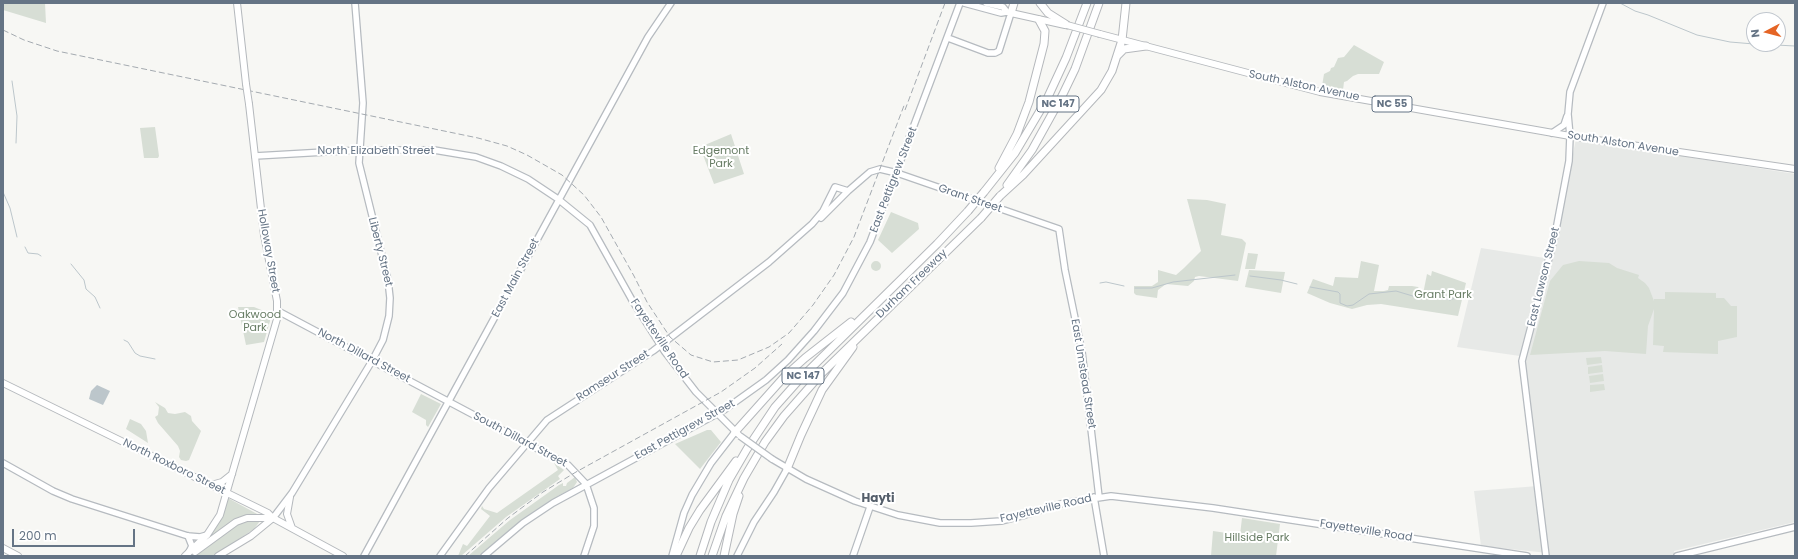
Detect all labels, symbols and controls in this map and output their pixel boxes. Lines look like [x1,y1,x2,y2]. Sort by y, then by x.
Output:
north arrow [1746,12,1786,52]
text: N [1747,28,1764,38]
street label: South Alston Avenue [1248,68,1360,104]
road number: NC 147 [1037,96,1079,112]
road number: NC 55 [1372,96,1412,112]
street label: East Pettigrew Street [868,125,920,235]
street label: South Alston Avenue [1566,129,1680,159]
street label: North Elizabeth Street [318,144,434,158]
park label: Edgemont Park [693,144,749,170]
street label: Grant Street [937,182,1003,216]
street label: Holloway Street [254,208,282,294]
street label: Liberty Street [365,216,395,288]
street label: East Lawson Street [1525,226,1563,328]
street label: East Main Street [490,236,542,320]
street label: Durham Freeway [874,247,950,321]
park label: Grant Park [1414,288,1472,302]
street label: Fayetteville Road [627,297,691,381]
park label: Oakwood Park [229,308,281,334]
street label: East Umstead Street [1068,318,1098,430]
street label: North Dillard Street [315,326,413,386]
street label: Ramseur Street [574,348,652,404]
road number: NC 147 [782,368,824,384]
street label: East Pettigrew Street [633,397,737,463]
street label: South Dillard Street [471,410,569,470]
street label: North Roxboro Street [120,436,228,498]
district label: Hayti [862,492,894,506]
street label: Fayetteville Road [999,492,1093,526]
street label: Fayetteville Road [1319,517,1413,545]
scale bar [14,521,137,547]
text: 200 m [19,527,57,544]
park label: Hillside Park [1225,531,1289,545]

